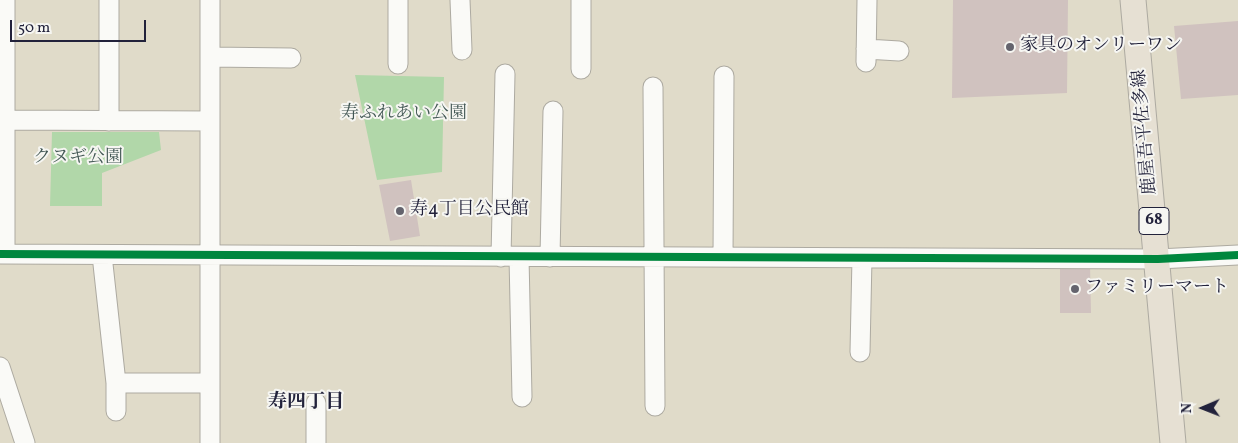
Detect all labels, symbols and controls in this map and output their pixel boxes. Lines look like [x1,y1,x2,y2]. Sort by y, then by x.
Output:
scale bar [12,10,149,42]
text: 50 m [18,18,50,39]
place label: 家具のオンリーワン [1020,36,1182,58]
marker: 家具のオンリーワン [1004,41,1016,53]
street label: 鹿屋吾平佐多線 [1130,68,1162,196]
park label: 寿ふれあい公園 [341,104,467,126]
park label: クヌギ公園 [33,148,123,170]
place label: 寿4丁目公民館 [410,200,529,222]
marker: 寿4丁目公民館 [394,205,406,217]
road number: 68 [1139,208,1169,235]
place label: ファミリーマート [1085,278,1229,300]
marker: ファミリーマート [1069,283,1081,295]
north arrow [1178,383,1228,433]
district label: 寿四丁目 [268,393,344,415]
text: N [1178,403,1197,414]

